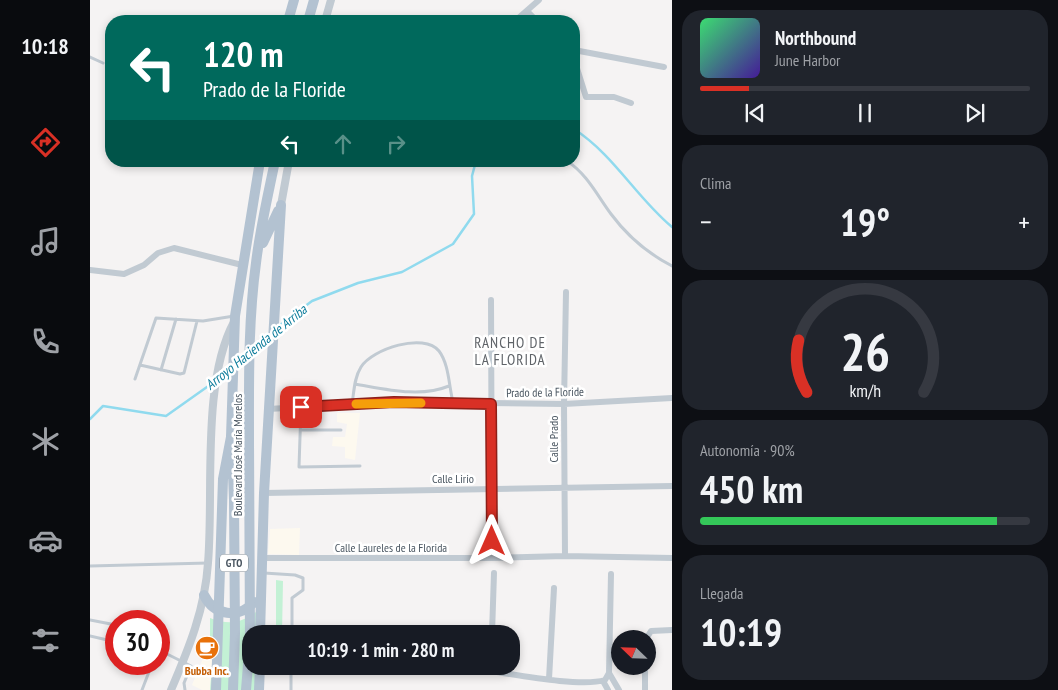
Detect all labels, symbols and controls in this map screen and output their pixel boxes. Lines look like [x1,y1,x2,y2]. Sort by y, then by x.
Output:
text: Northbound [775,26,856,50]
text: 120 m [203,31,284,77]
text: 10:18 [21,32,69,60]
icon: left [120,35,185,100]
text: June Harbor [775,50,840,70]
text: Prado de la Floride [203,75,346,103]
icon: previous [741,99,769,127]
icon: pause [851,99,879,127]
icon: next [961,99,989,127]
icon: directions [28,125,63,160]
icon: left [276,130,304,158]
icon: ahead [329,130,357,158]
icon: right [382,130,410,158]
text: Clima [700,173,731,193]
text: 19° [840,197,890,246]
text: − [700,203,712,240]
text: + [1018,203,1030,240]
icon: music [28,224,63,259]
water label: Arroyo Hacienda de Arriba [202,300,312,394]
text: 26 [840,318,890,385]
icon: phone [28,324,63,359]
district label: RANCHO DE LA FLORIDA [474,333,546,369]
text: km/h [849,379,881,402]
street label: Prado de la Floride [506,384,584,400]
pin [280,386,322,428]
icon: arrive [287,393,315,421]
street label: Boulevard José María Morelos [230,394,245,516]
street label: Calle Prado [546,416,561,462]
icon: climate [28,424,63,459]
text: Autonomía · 90% [700,440,795,460]
text: 450 km [700,464,803,513]
street label: Calle Lirio [432,471,474,486]
position arrow [465,514,517,566]
icon: car [28,523,63,558]
street label: Calle Laureles de la Florida [335,540,447,555]
road number: GTO [220,554,248,572]
text: Llegada [700,583,744,603]
text: 10:19 [700,607,782,656]
speed limit sign: 30 [105,610,170,675]
icon: filters [28,623,63,658]
north arrow [611,630,656,675]
map controls [611,630,656,675]
cafe icon: Bubba Inc. [194,635,220,661]
text: 10:19 · 1 min · 280 m [308,638,454,662]
place label: Bubba Inc. [185,663,230,678]

